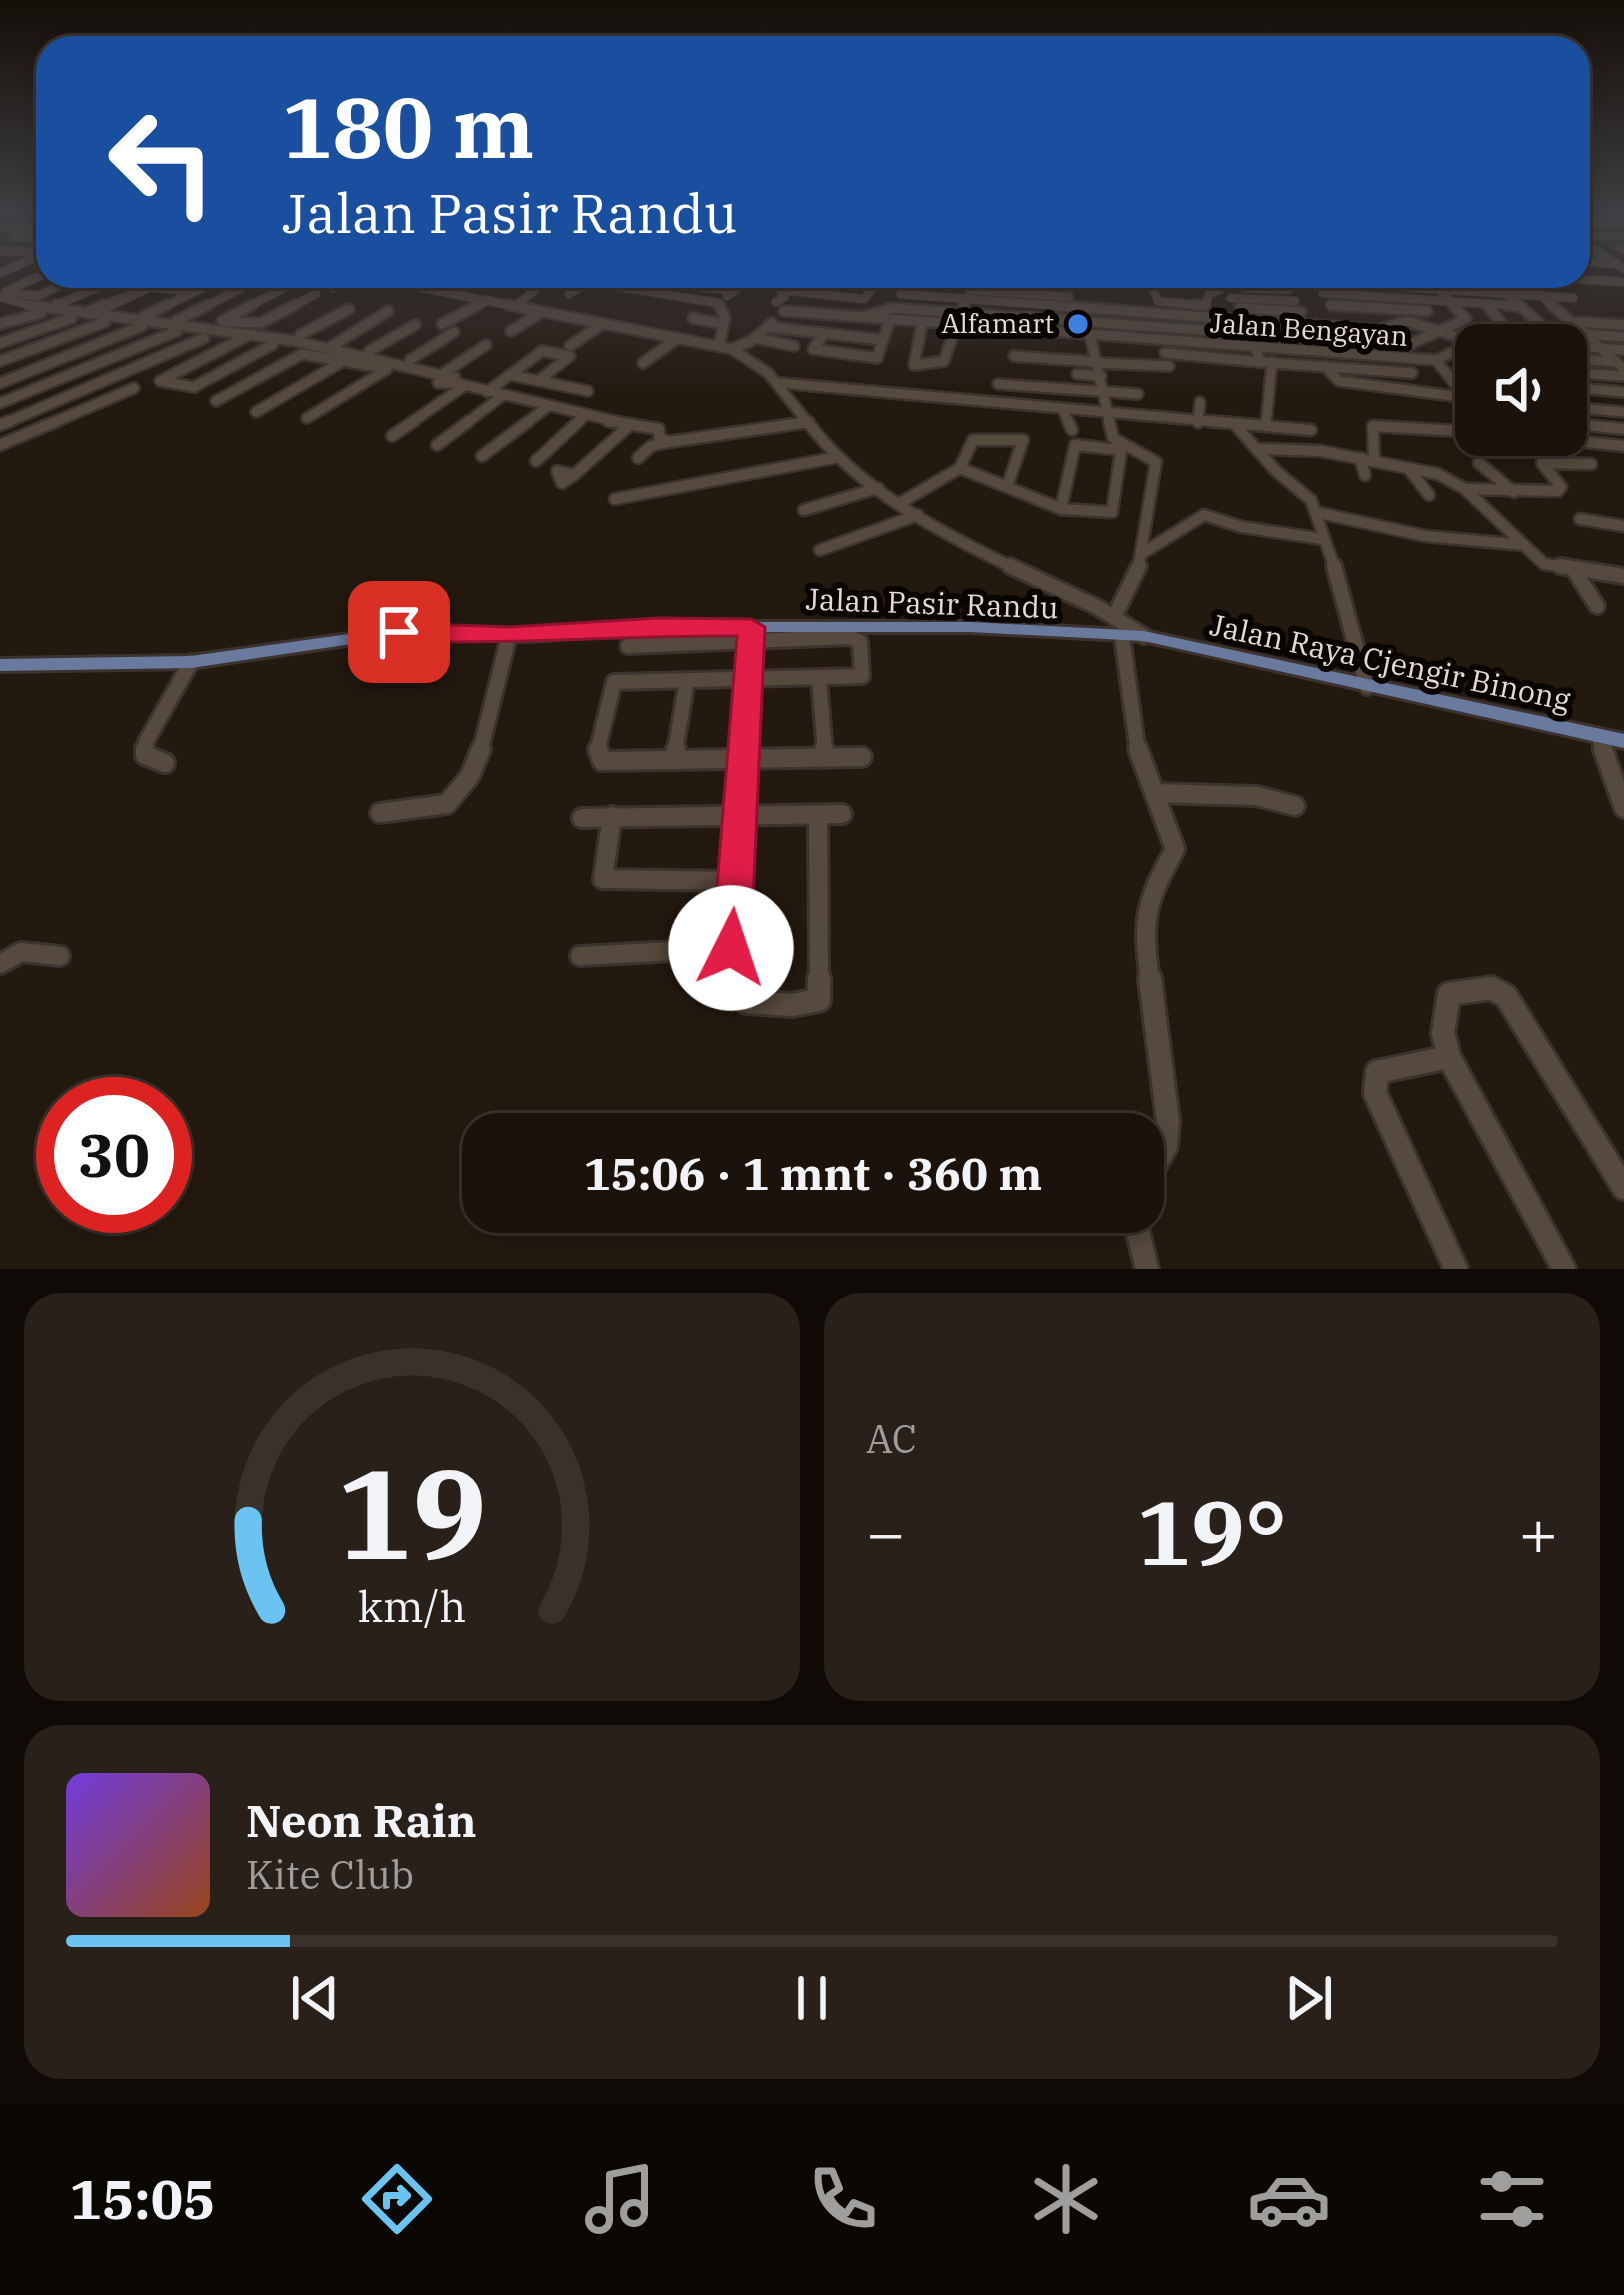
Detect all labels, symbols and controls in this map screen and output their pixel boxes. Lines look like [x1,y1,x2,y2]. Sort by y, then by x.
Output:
text: 180 m [282,72,534,181]
icon: left [84,84,240,240]
text: Jalan Pasir Randu [282,178,737,248]
street label: Jalan Bengayan [1209,304,1409,353]
place label: Alfamart [941,305,1054,340]
marker: Alfamart [1065,311,1091,337]
map controls [1455,324,1587,456]
button: sound [1455,324,1587,456]
street label: Jalan Pasir Randu [805,579,1059,626]
pin [348,581,450,683]
icon: arrive [366,599,432,665]
street label: Jalan Raya Cjengir Binong [1206,604,1574,719]
position arrow [668,885,794,1011]
speed limit sign: 30 [36,1077,192,1233]
text: 15:06 · 1 mnt · 360 m [584,1144,1042,1202]
text: AC [866,1413,917,1464]
text: 19 [337,1431,487,1593]
text: 19° [1137,1473,1287,1590]
text: − [866,1489,906,1575]
text: + [1518,1489,1558,1575]
text: km/h [358,1578,466,1634]
text: Neon Rain [246,1791,476,1849]
text: Kite Club [246,1849,414,1900]
icon: previous [282,1965,348,2031]
icon: pause [779,1965,845,2031]
icon: next [1276,1965,1342,2031]
icon: directions [355,2157,439,2241]
icon: music [578,2157,662,2241]
icon: phone [801,2157,885,2241]
icon: climate [1024,2157,1108,2241]
icon: car [1247,2157,1331,2241]
icon: filters [1470,2157,1554,2241]
text: 15:05 [70,2164,216,2234]

